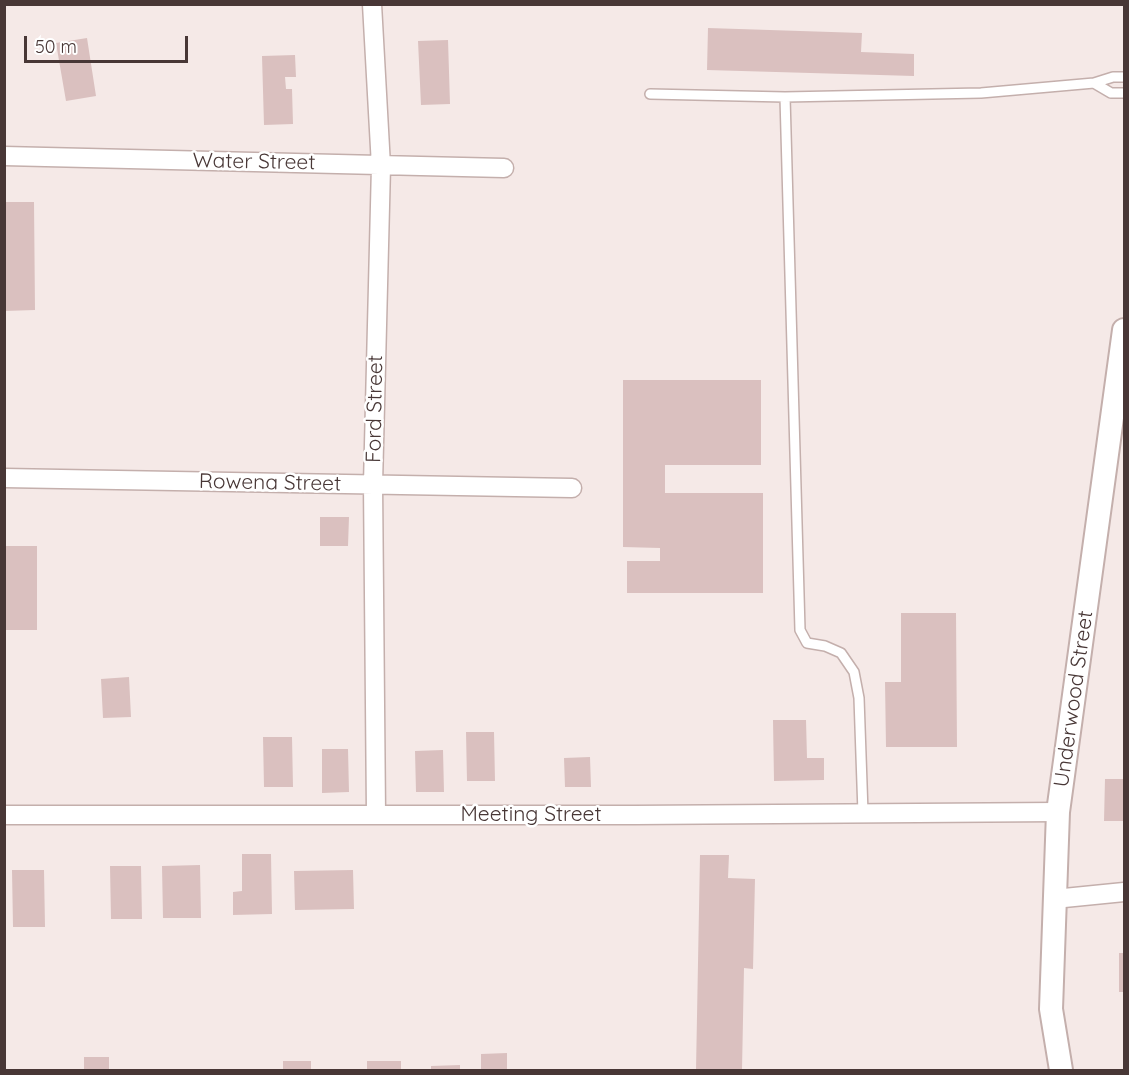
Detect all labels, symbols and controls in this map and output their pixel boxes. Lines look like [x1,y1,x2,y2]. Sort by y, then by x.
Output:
scale bar [27,24,190,62]
text: 50 m [35,35,77,58]
street label: Water Street [192,148,316,176]
street label: Ford Street [361,355,389,463]
street label: Rowena Street [199,469,341,497]
street label: Underwood Street [1049,609,1099,789]
street label: Meeting Street [460,802,602,828]

